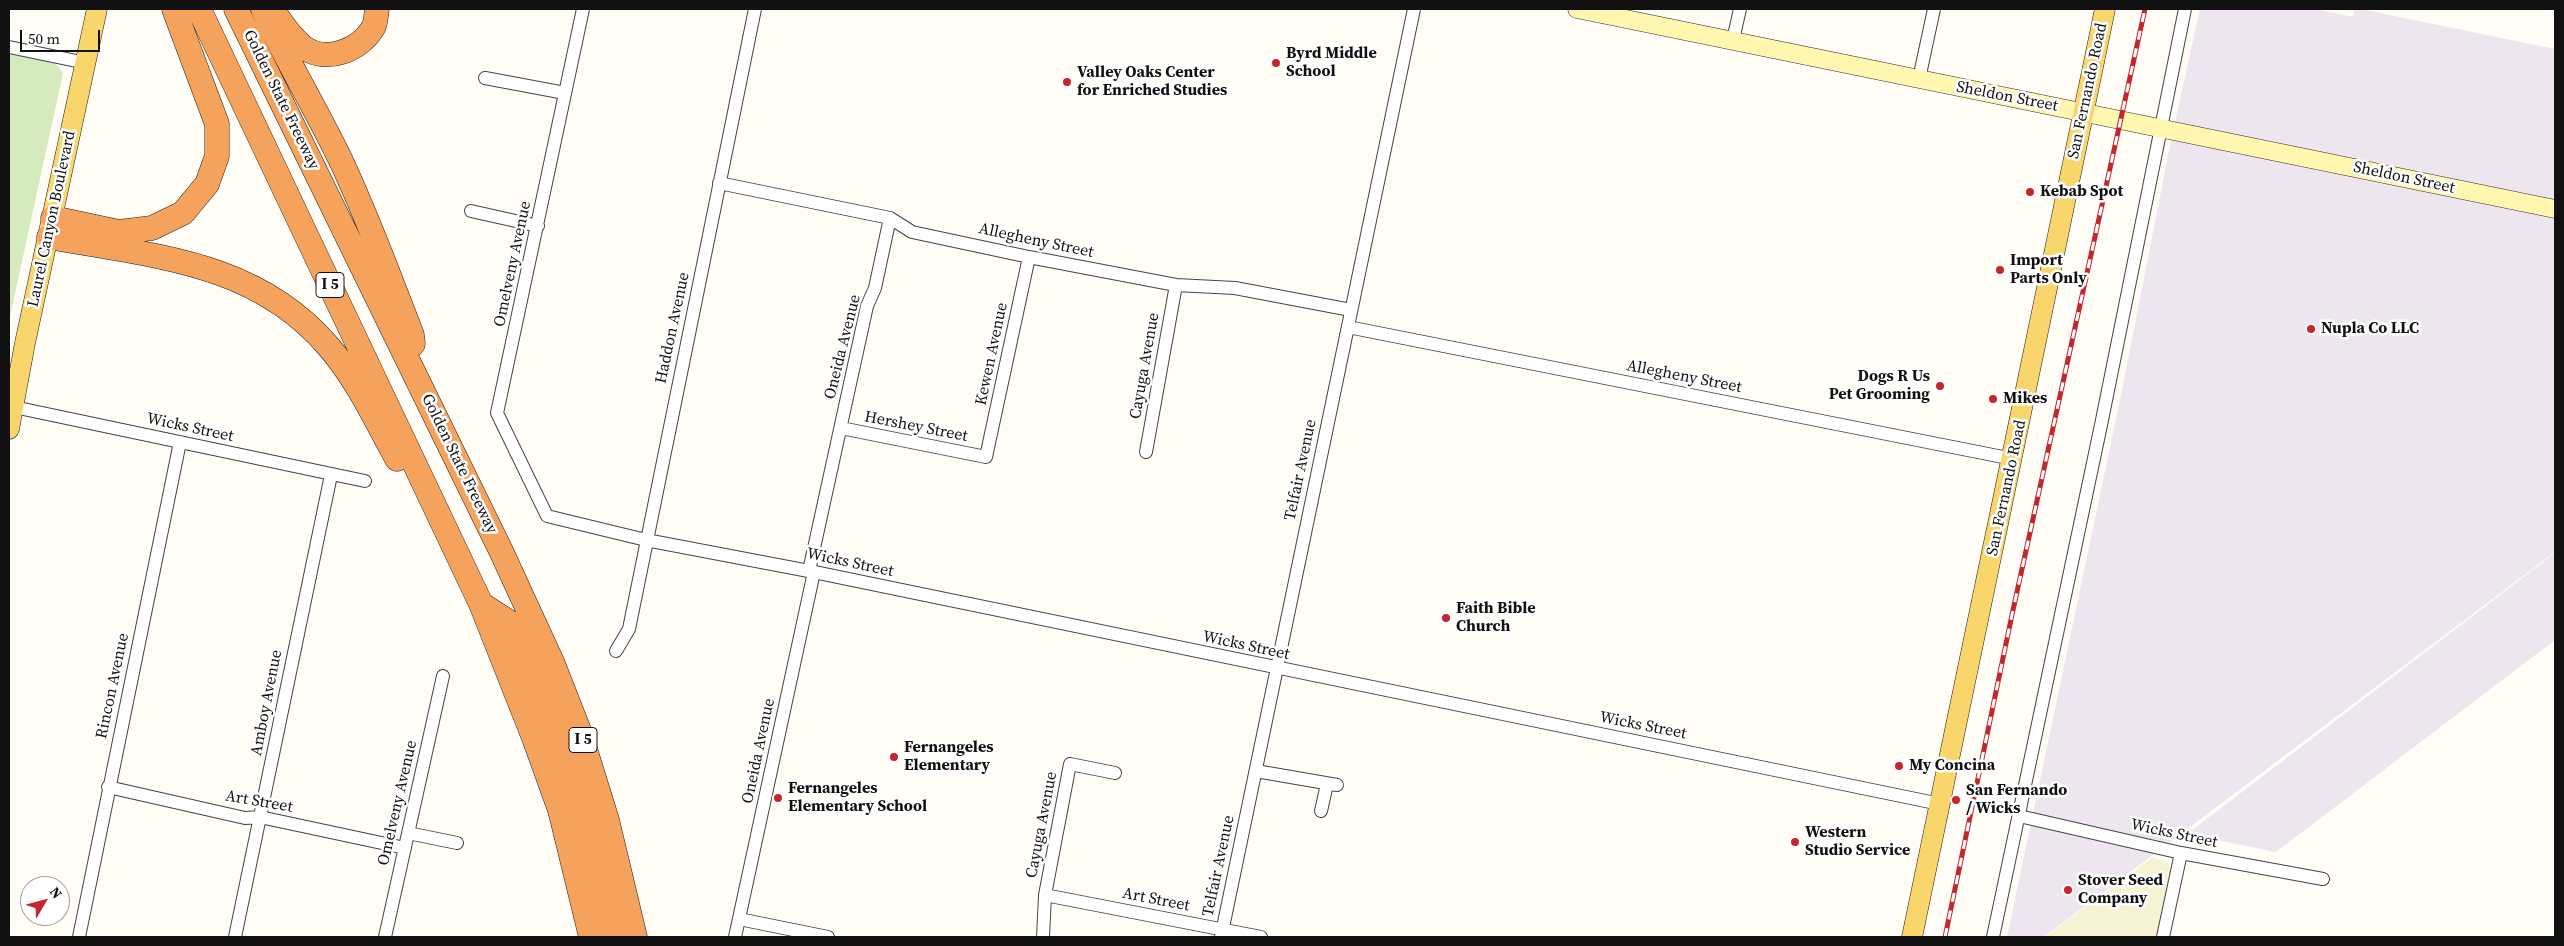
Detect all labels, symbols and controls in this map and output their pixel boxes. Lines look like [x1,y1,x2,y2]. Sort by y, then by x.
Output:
scale bar [22,20,102,52]
street label: San Fernando Road [2064,21,2112,161]
street label: Golden State Freeway [239,27,323,173]
text: 50 m [28,28,60,49]
place label: Byrd Middle School [1286,44,1377,82]
marker: Byrd Middle School [1270,57,1282,69]
place label: Valley Oaks Center for Enriched Studies [1077,63,1227,101]
marker: Valley Oaks Center for Enriched Studies [1061,76,1073,88]
street label: Sheldon Street [1955,78,2059,116]
street label: Laurel Canyon Boulevard [24,129,80,309]
street label: Sheldon Street [2352,158,2456,198]
place label: Kebab Spot [2040,182,2123,202]
marker: Kebab Spot [2024,186,2036,198]
street label: Omelveny Avenue [490,199,536,329]
street label: Allegheny Street [977,219,1095,263]
place label: Import Parts Only [2010,251,2087,289]
marker: Import Parts Only [1994,264,2006,276]
street label: Haddon Avenue [652,271,694,385]
road number: I 5 [316,272,344,298]
street label: Oneida Avenue [821,293,865,401]
street label: Kewen Avenue [972,301,1012,407]
street label: Cayuga Avenue [1126,311,1164,421]
place label: Nupla Co LLC [2321,319,2419,339]
marker: Nupla Co LLC [2305,323,2317,335]
street label: Allegheny Street [1625,356,1743,398]
place label: Dogs R Us Pet Grooming [1829,367,1930,405]
marker: Dogs R Us Pet Grooming [1934,380,1946,392]
place label: Mikes [2003,389,2047,409]
street label: Golden State Freeway [417,391,501,537]
marker: Mikes [1987,393,1999,405]
street label: Hershey Street [863,408,969,446]
street label: Wicks Street [145,409,235,447]
street label: Telfair Avenue [1281,418,1321,522]
street label: San Fernando Road [1983,418,2031,558]
street label: Wicks Street [805,544,895,582]
place label: Faith Bible Church [1456,599,1536,637]
marker: Faith Bible Church [1440,612,1452,624]
street label: Wicks Street [1201,627,1291,665]
street label: Rincon Avenue [92,631,134,741]
street label: Amboy Avenue [247,648,287,758]
street label: Oneida Avenue [738,697,780,805]
street label: Wicks Street [1598,708,1688,744]
road number: I 5 [569,728,597,752]
place label: Fernangeles Elementary [904,738,994,776]
street label: Omelveny Avenue [374,739,422,867]
marker: Fernangeles Elementary [888,751,900,763]
place label: My Concina [1909,756,1995,776]
marker: My Concina [1893,760,1905,772]
street label: Cayuga Avenue [1022,770,1062,880]
place label: Fernangeles Elementary School [788,779,927,817]
place label: San Fernando / Wicks [1966,781,2067,819]
street label: Art Street [224,787,294,817]
marker: Fernangeles Elementary School [772,792,784,804]
marker: San Fernando / Wicks [1950,794,1962,806]
street label: Telfair Avenue [1199,814,1239,918]
street label: Wicks Street [2129,815,2219,853]
place label: Western Studio Service [1805,823,1910,861]
marker: Western Studio Service [1789,836,1801,848]
place label: Stover Seed Company [2078,871,2163,909]
north arrow [20,876,70,926]
text: N [45,882,67,903]
street label: Art Street [1121,884,1191,916]
marker: Stover Seed Company [2062,884,2074,896]

